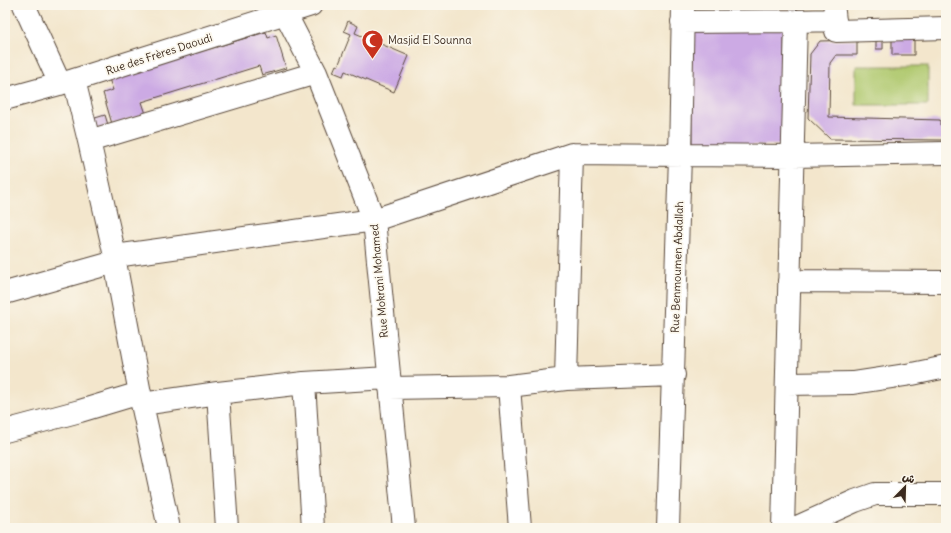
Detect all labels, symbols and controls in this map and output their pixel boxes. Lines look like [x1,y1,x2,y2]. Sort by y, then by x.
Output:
mosque icon: Masjid El Sounna [360,27,386,60]
street label: Rue des Frères Daoudi [104,30,214,78]
place label: Masjid El Sounna [388,33,471,47]
street label: Rue Benmoumen Abdallah [668,201,686,333]
street label: Rue Mokrani Mohamed [367,223,391,339]
north arrow [885,467,925,507]
text: ش [901,469,917,487]

